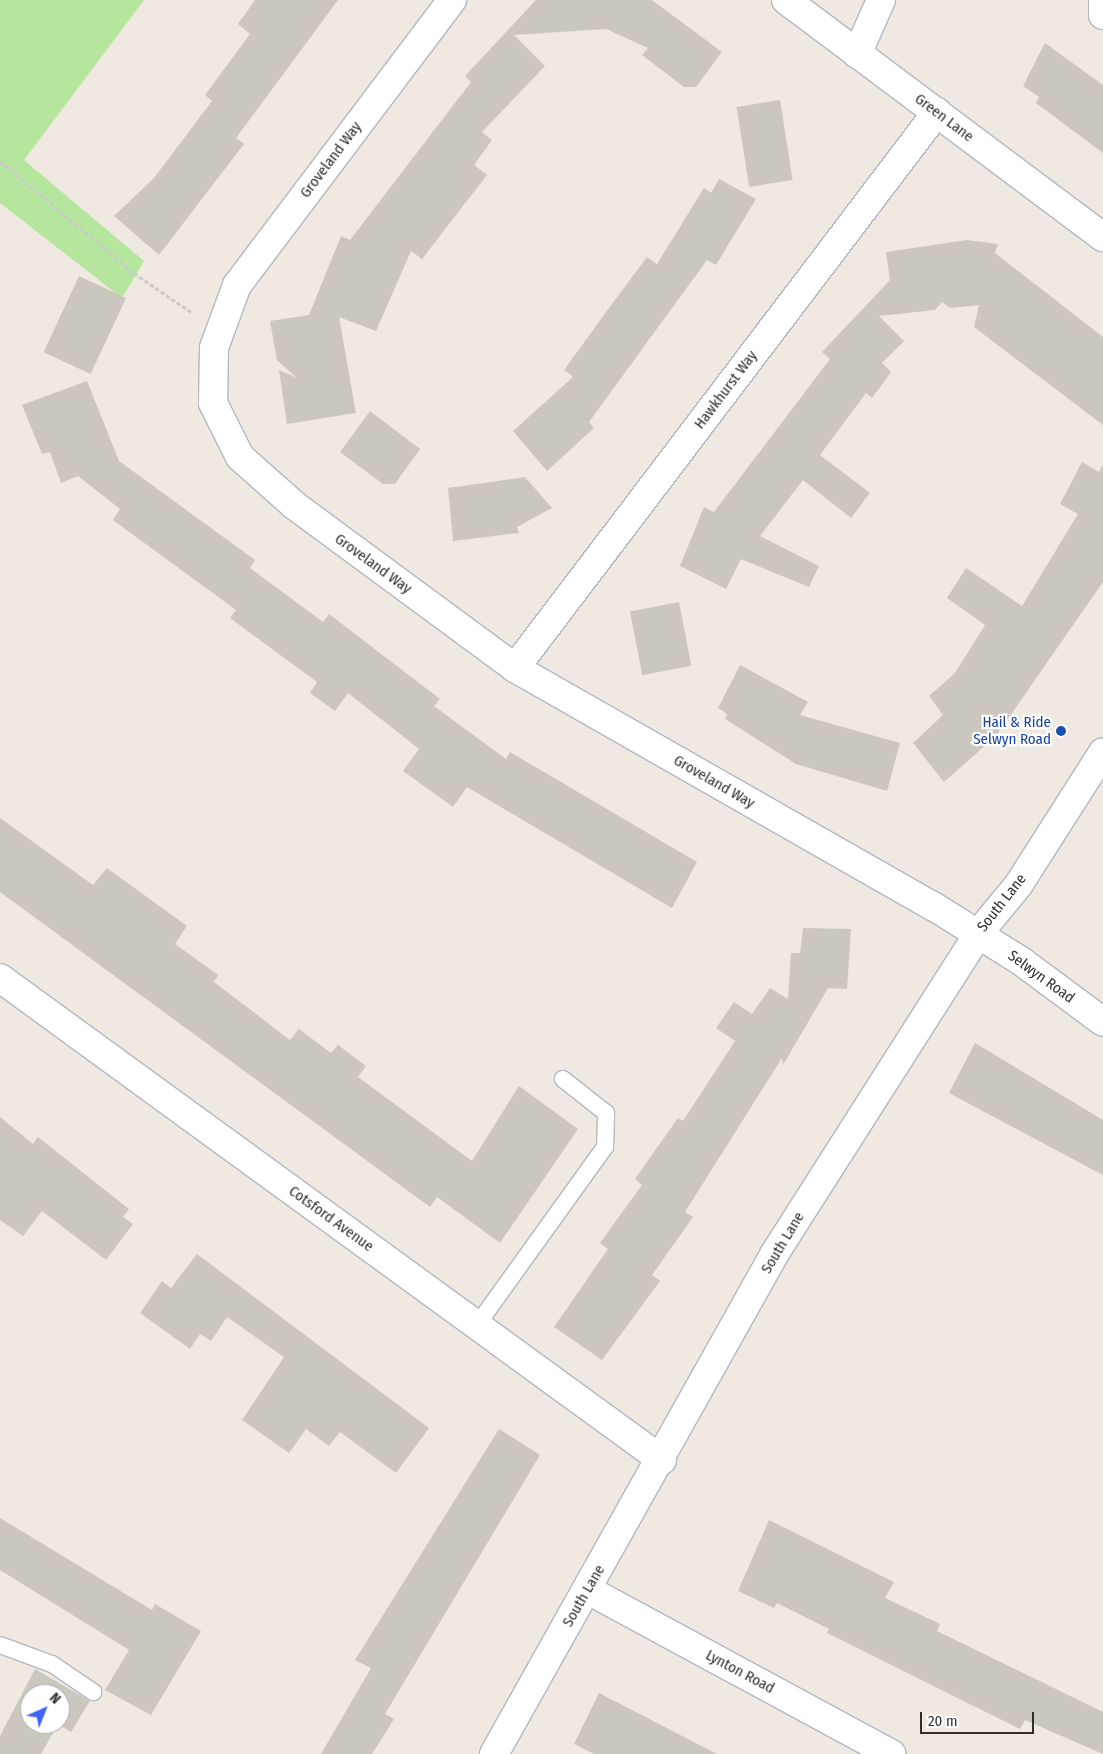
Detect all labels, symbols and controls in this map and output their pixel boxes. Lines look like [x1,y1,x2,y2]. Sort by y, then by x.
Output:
street label: Green Lane [911,90,977,146]
street label: Groveland Way [297,118,365,202]
street label: Hawkhurst Way [691,347,761,433]
street label: Groveland Way [331,530,415,598]
place label: Hail & Ride Selwyn Road [973,713,1051,748]
marker: Hail & Ride Selwyn Road [1055,725,1067,737]
street label: Groveland Way [670,752,758,812]
street label: South Lane [974,870,1030,936]
street label: Selwyn Road [1004,947,1078,1007]
street label: Cotsford Avenue [285,1182,377,1256]
street label: South Lane [758,1209,808,1277]
street label: South Lane [559,1562,609,1630]
street label: Lynton Road [703,1646,777,1698]
north arrow [20,1684,70,1734]
text: N [46,1690,64,1708]
scale bar [923,1702,1037,1734]
text: 20 m [928,1712,958,1730]

